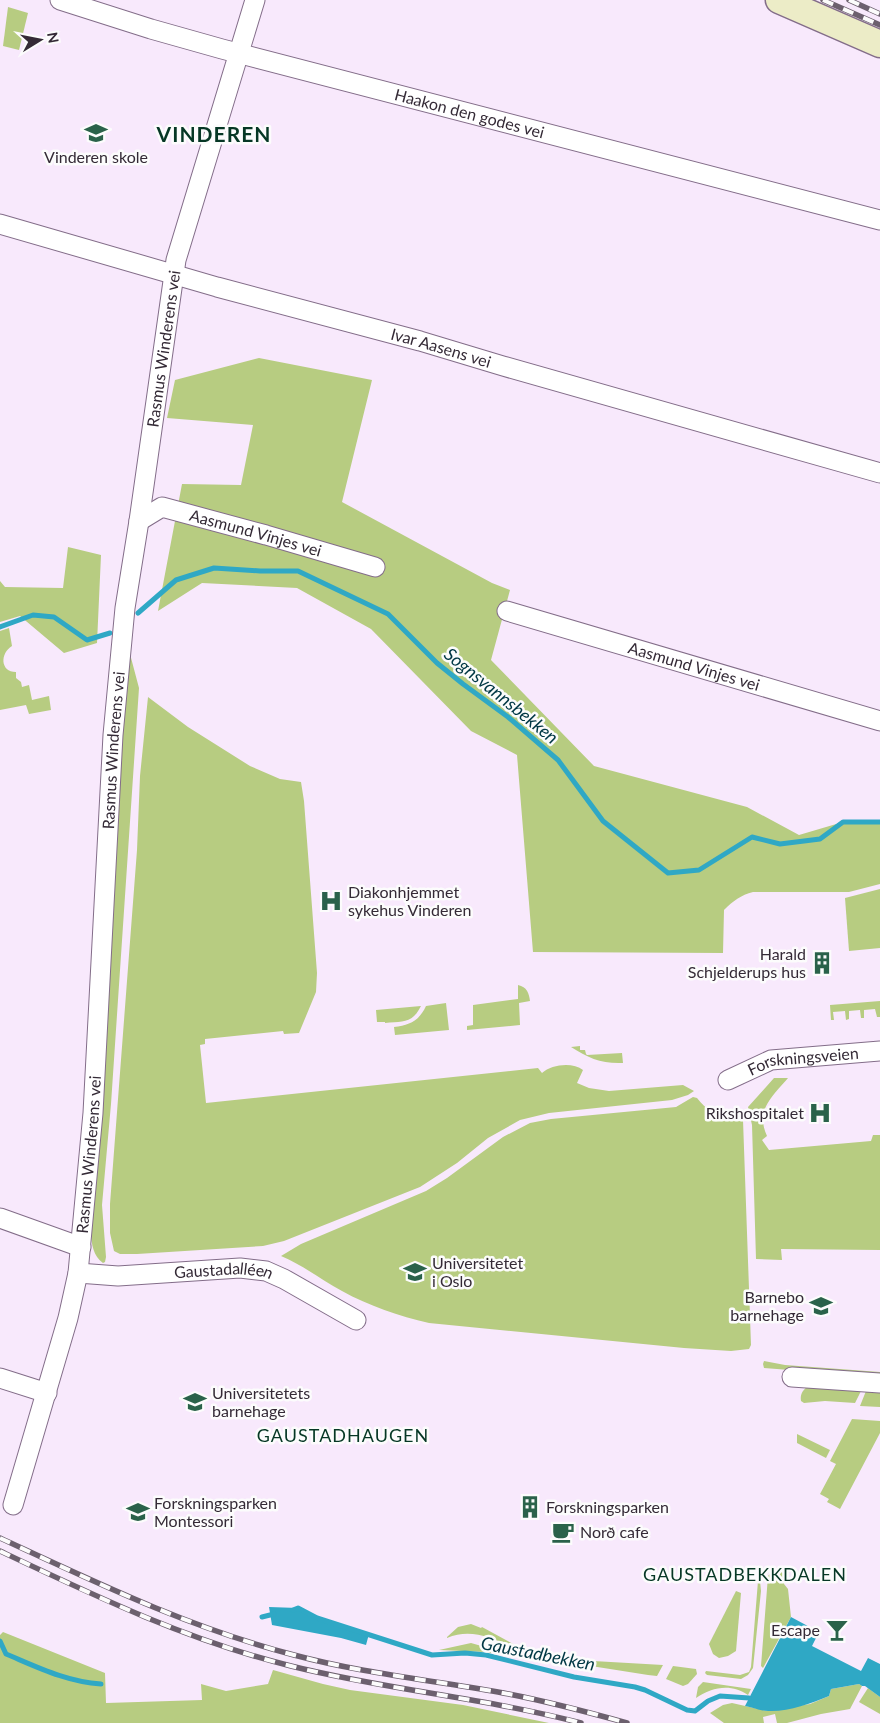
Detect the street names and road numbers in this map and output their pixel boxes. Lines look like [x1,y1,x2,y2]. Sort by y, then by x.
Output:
street label: Haakon den godes vei [393,84,546,141]
street label: Rasmus Winderens vei [142,269,183,428]
street label: Ivar Aasens vei [389,324,493,371]
street label: Aasmund Vinjes vei [188,505,324,560]
street label: Aasmund Vinjes vei [626,637,762,694]
street label: Rasmus Winderens vei [98,670,128,830]
street label: Forskningsveien [744,1043,859,1079]
street label: Rasmus Winderens vei [72,1075,104,1234]
street label: Gaustadalléen [173,1258,277,1282]

